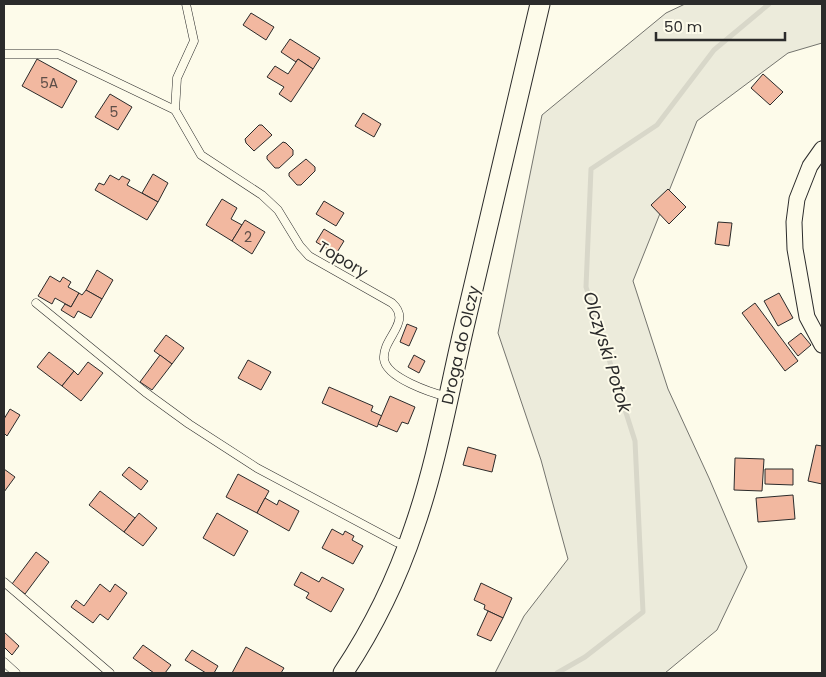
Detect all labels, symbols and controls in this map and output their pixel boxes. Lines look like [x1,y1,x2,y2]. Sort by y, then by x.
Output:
scale bar [656,10,785,42]
text: 50 m [664,16,702,37]
house number: 5A [40,73,58,93]
house number: 5 [110,102,118,122]
house number: 2 [244,227,252,247]
street label: Topory [313,235,372,283]
street label: Droga do Olczy [436,283,485,407]
water label: Olczyski Potok [577,288,638,416]

